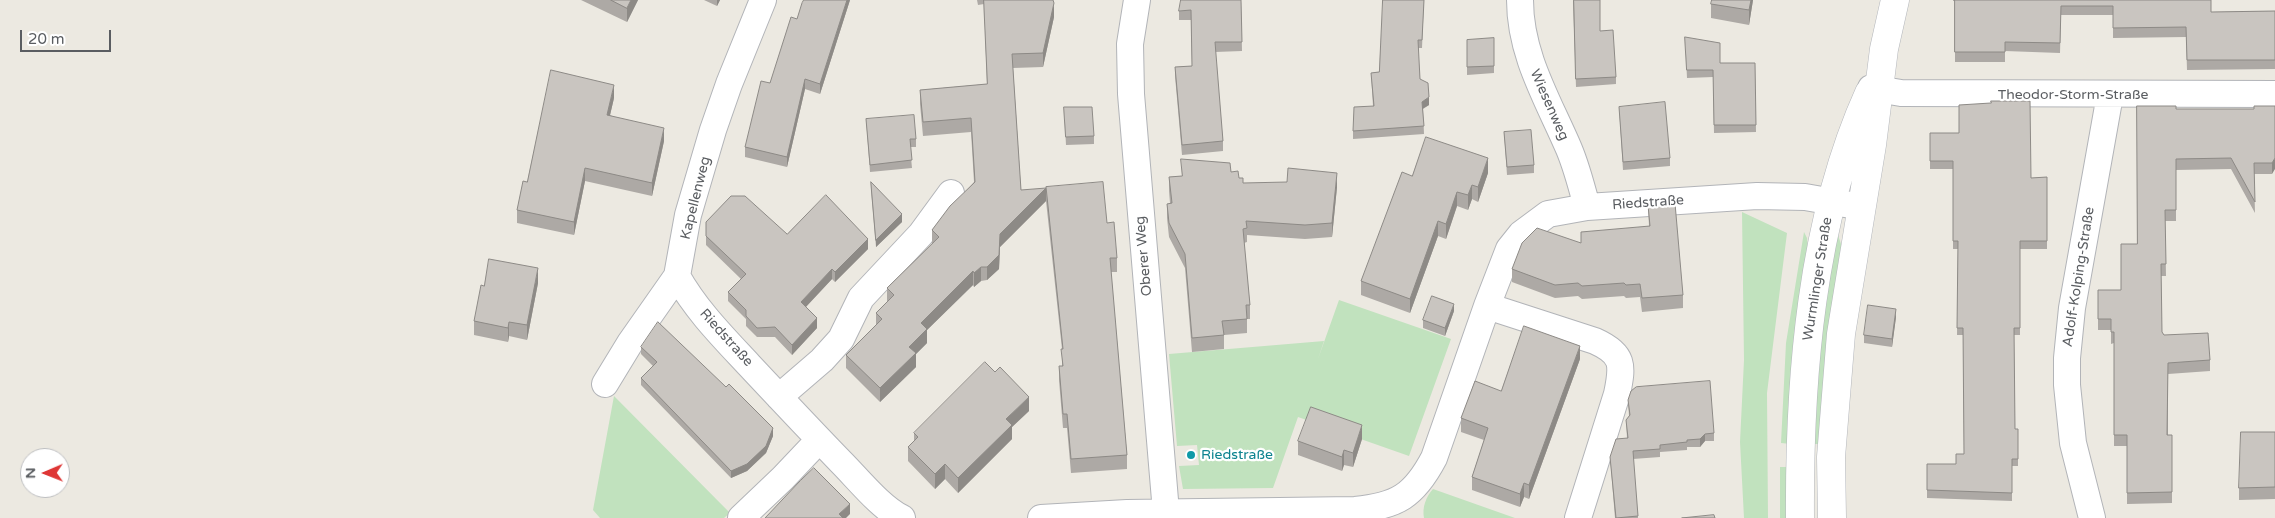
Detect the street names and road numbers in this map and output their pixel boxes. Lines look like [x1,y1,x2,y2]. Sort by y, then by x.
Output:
street label: Wiesenweg [1526,67,1572,143]
street label: Theodor-Storm-Straße [1998,87,2148,103]
street label: Kapellenweg [678,155,714,241]
street label: Riedstraße [1612,192,1684,214]
street label: Adolf-Kolping-Straße [2060,206,2098,348]
street label: Oberer Weg [1132,215,1156,297]
street label: Wurmlinger Straße [1800,216,1836,342]
street label: Riedstraße [696,306,756,370]

